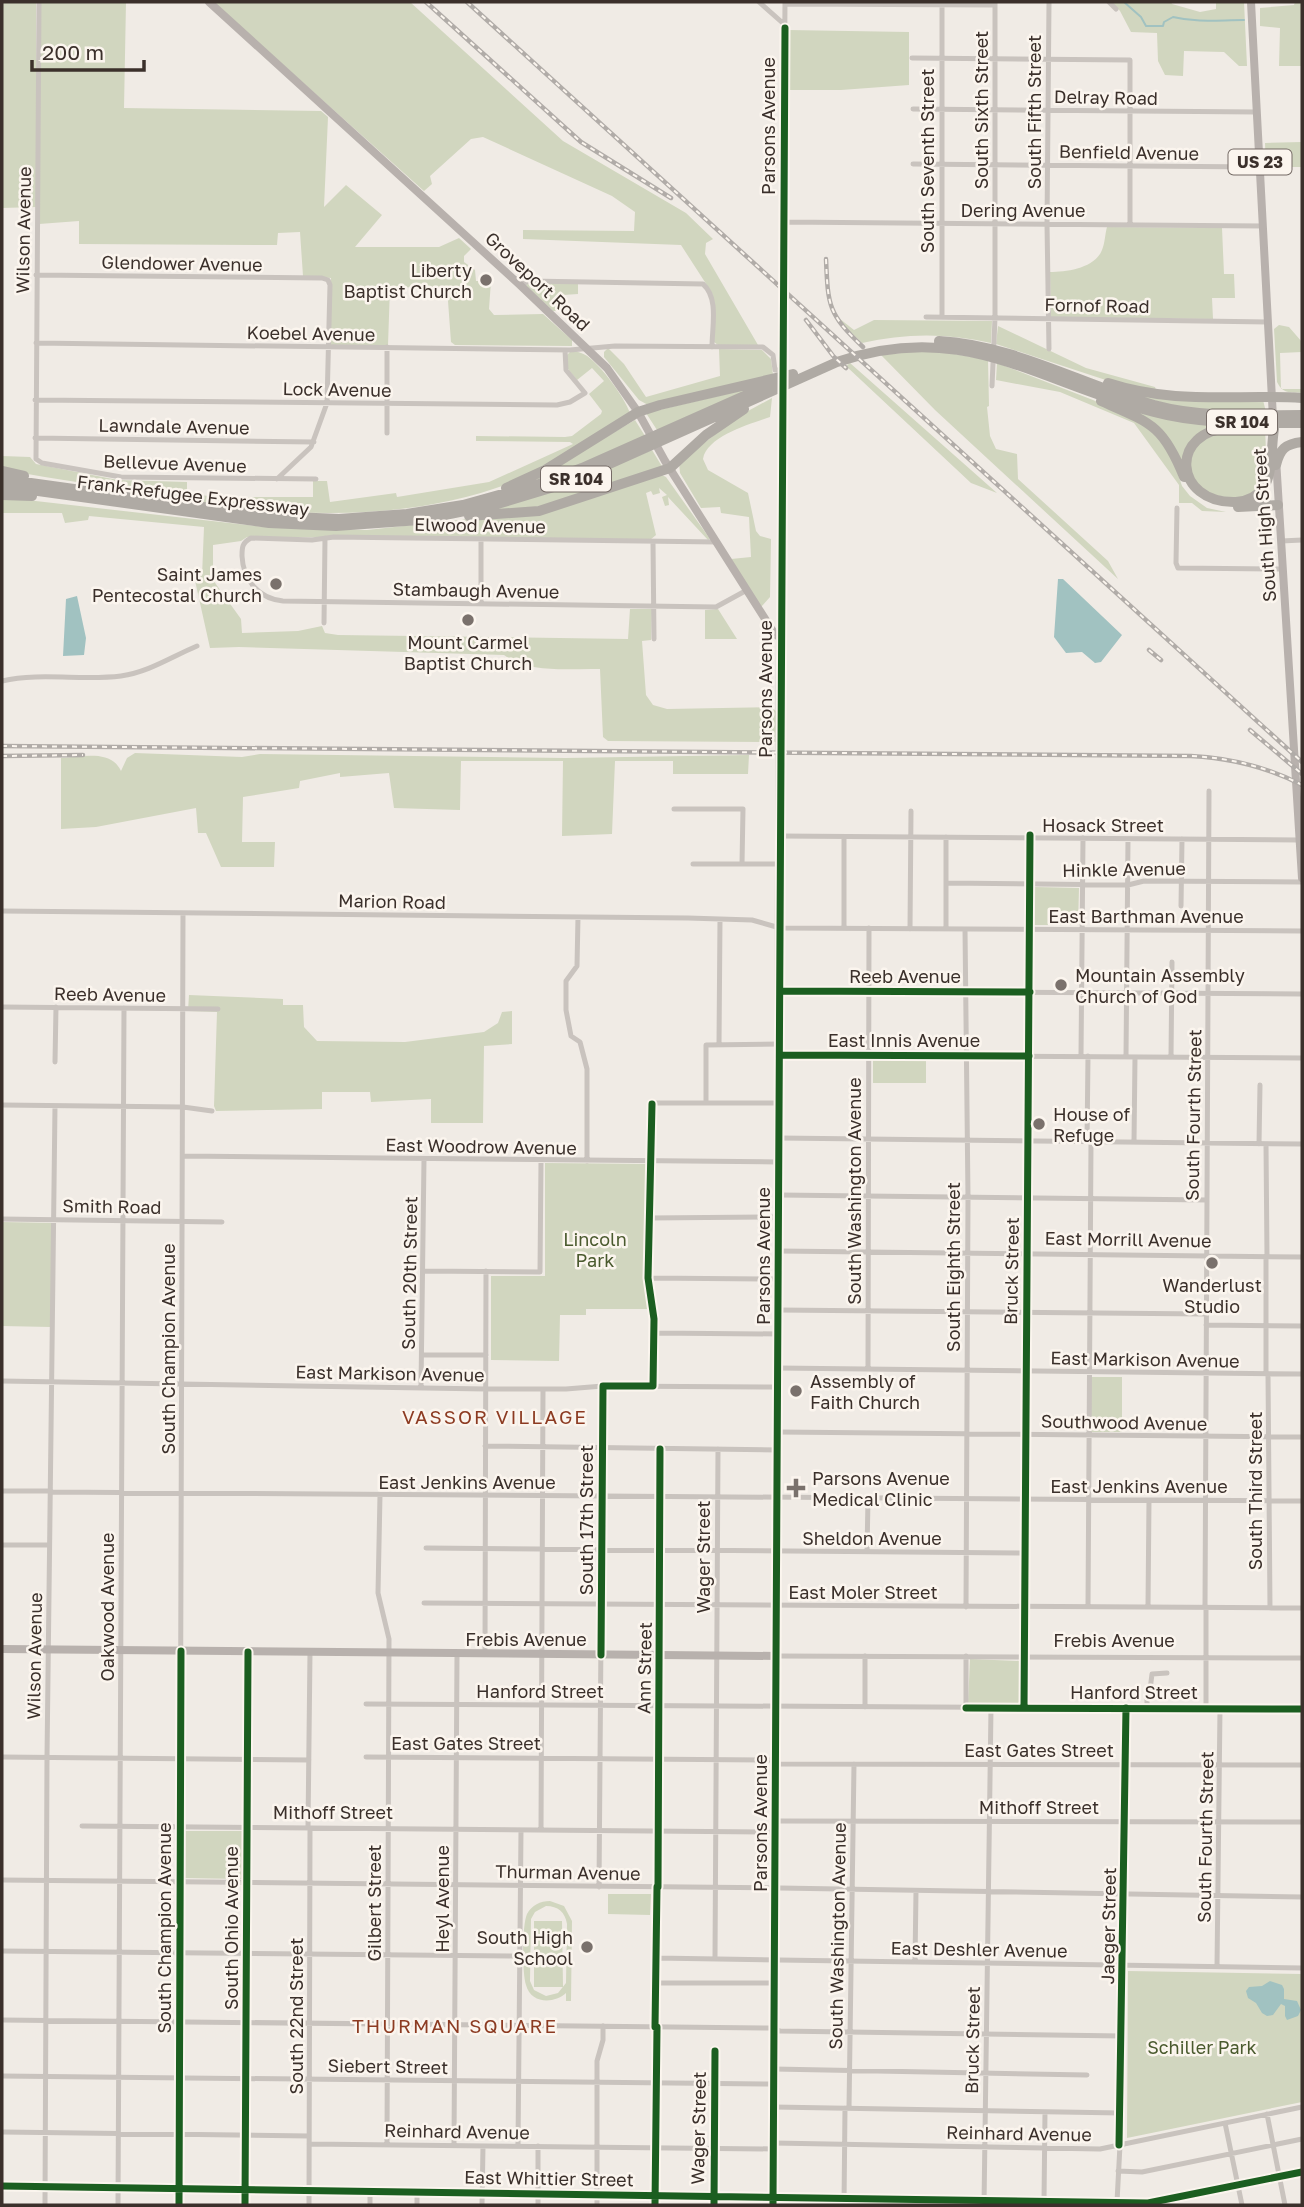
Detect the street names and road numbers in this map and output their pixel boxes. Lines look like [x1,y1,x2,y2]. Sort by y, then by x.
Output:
street label: South Sixth Street [970,31,992,189]
street label: South Fifth Street [1023,35,1045,189]
street label: Parsons Avenue [757,57,779,195]
street label: South Seventh Street [916,69,938,253]
street label: Delray Road [1054,85,1158,109]
street label: Benfield Avenue [1059,140,1199,164]
road number: US 23 [1228,150,1292,174]
street label: Wilson Avenue [11,166,35,294]
street label: Dering Avenue [960,199,1086,221]
street label: Groveport Road [481,227,595,335]
street label: Glendower Avenue [101,251,263,275]
street label: Fornof Road [1044,293,1150,317]
street label: Koebel Avenue [247,321,375,345]
street label: Lock Avenue [282,377,392,401]
road number: SR 104 [1207,410,1277,434]
street label: Lawndale Avenue [98,414,250,438]
street label: South High Street [1248,447,1280,603]
street label: Bellevue Avenue [103,450,247,476]
road number: SR 104 [541,466,611,492]
street label: Frank-Refugee Expressway [76,470,310,520]
street label: Elwood Avenue [414,513,546,537]
street label: Stambaugh Avenue [392,578,560,602]
street label: Parsons Avenue [754,620,776,758]
street label: Hosack Street [1042,814,1164,836]
street label: Hinkle Avenue [1062,857,1186,881]
street label: Marion Road [338,889,446,913]
street label: East Barthman Avenue [1048,905,1244,927]
street label: Reeb Avenue [849,965,961,987]
street label: Reeb Avenue [54,982,166,1006]
street label: East Innis Avenue [828,1029,980,1051]
street label: South Fourth Street [1181,1029,1205,1201]
street label: South Washington Avenue [843,1077,865,1305]
street label: East Woodrow Avenue [385,1133,577,1159]
street label: South Eighth Street [942,1182,964,1352]
street label: Parsons Avenue [752,1187,774,1325]
street label: Smith Road [62,1194,162,1218]
street label: South 20th Street [397,1196,421,1350]
street label: Bruck Street [999,1217,1023,1325]
street label: East Morrill Avenue [1044,1227,1212,1251]
street label: South Champion Avenue [157,1243,179,1455]
street label: East Markison Avenue [1050,1346,1240,1372]
street label: East Markison Avenue [295,1360,485,1386]
street label: Southwood Avenue [1041,1410,1207,1434]
street label: South Third Street [1244,1412,1266,1570]
street label: South 17th Street [575,1445,597,1595]
street label: East Jenkins Avenue [378,1471,556,1493]
street label: East Jenkins Avenue [1050,1475,1228,1497]
street label: Wager Street [692,1500,714,1614]
street label: Sheldon Avenue [802,1527,942,1549]
street label: Oakwood Avenue [96,1533,118,1681]
street label: East Moler Street [788,1581,938,1603]
street label: Wilson Avenue [22,1592,46,1720]
street label: Ann Street [632,1622,656,1714]
street label: Frebis Avenue [465,1628,587,1650]
street label: Frebis Avenue [1053,1629,1175,1651]
street label: Hanford Street [476,1680,604,1702]
street label: Hanford Street [1070,1681,1198,1703]
street label: East Gates Street [391,1732,541,1754]
street label: East Gates Street [964,1739,1114,1761]
street label: South Fourth Street [1193,1751,1217,1923]
street label: Parsons Avenue [749,1754,771,1892]
street label: Mithoff Street [979,1796,1099,1818]
street label: Mithoff Street [273,1801,393,1823]
street label: South Champion Avenue [153,1822,175,2034]
street label: South Washington Avenue [824,1822,850,2050]
street label: Gilbert Street [363,1844,385,1962]
street label: Heyl Avenue [431,1845,453,1953]
street label: South Ohio Avenue [220,1846,242,2010]
street label: Thurman Avenue [495,1860,641,1884]
street label: Jaeger Street [1096,1867,1120,1985]
street label: East Deshler Avenue [890,1936,1068,1962]
street label: South 22nd Street [285,1938,307,2094]
street label: Bruck Street [960,1986,984,2094]
street label: Siebert Street [327,2054,449,2078]
street label: Wager Street [686,2071,710,2185]
street label: Reinhard Avenue [384,2119,530,2143]
street label: Reinhard Avenue [946,2121,1092,2145]
street label: East Whittier Street [464,2166,634,2190]

